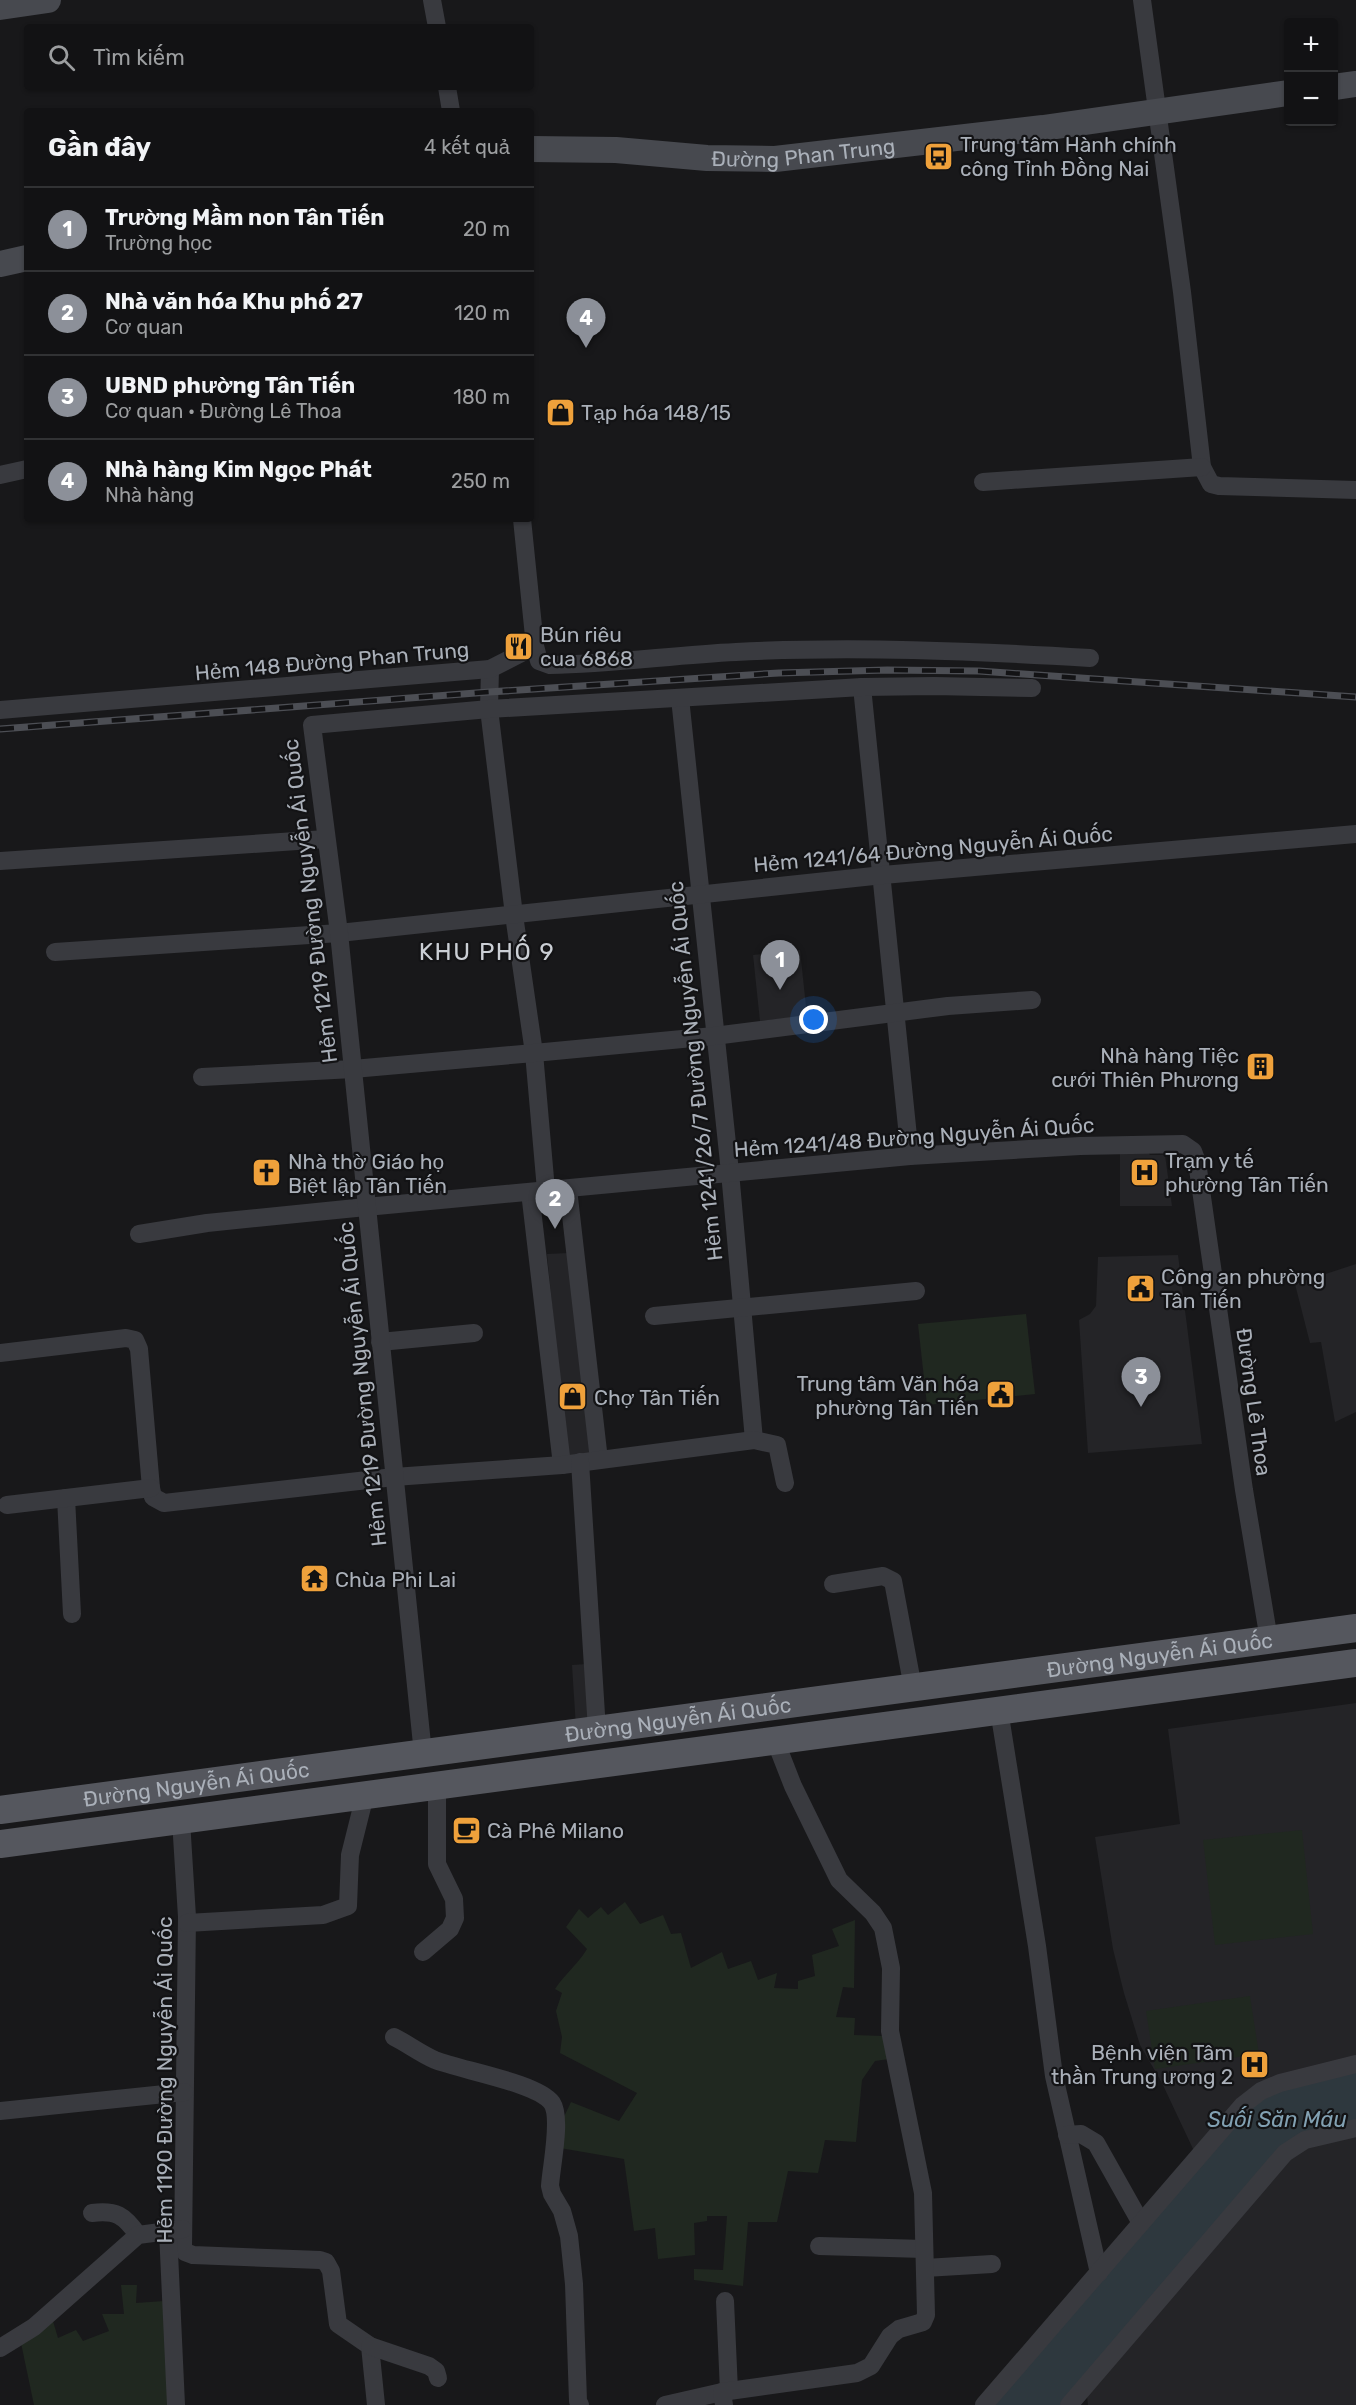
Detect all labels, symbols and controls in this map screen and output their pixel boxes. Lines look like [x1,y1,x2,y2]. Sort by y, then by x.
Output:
map controls [1284,18,1338,126]
button: + [1284,18,1338,72]
search box [24,24,534,90]
icon: search [45,41,78,74]
text: Tìm kiếm [93,44,185,71]
button: − [1284,72,1338,126]
text: Gần đây [48,132,151,163]
place label: Trung tâm Hành chính công Tỉnh Đồng Nai [960,132,1177,181]
street label: Đường Phan Trung [711,133,897,172]
text: 4 kết quả [424,135,510,159]
bus stop icon: Trung tâm Hành chính công Tỉnh Đồng Nai [923,140,955,172]
text: Trường Mầm non Tân Tiến [105,204,384,231]
text: 1 [63,217,72,241]
text: 20 m [463,217,510,241]
text: Trường học [105,231,212,255]
text: Nhà văn hóa Khu phố 27 [105,288,363,315]
pin: 4 [566,298,606,348]
text: 2 [61,301,74,325]
text: 120 m [454,301,510,325]
text: Cơ quan [105,315,183,339]
text: UBND phường Tân Tiến [105,372,355,399]
text: 3 [61,385,74,409]
text: 180 m [453,385,510,409]
shop icon: Tạp hóa 148/15 [544,396,576,428]
text: Cơ quan · Đường Lê Thoa [105,399,342,423]
place label: Tạp hóa 148/15 [581,400,731,425]
text: Nhà hàng Kim Ngọc Phát [105,456,372,483]
text: 4 [61,469,74,493]
text: 250 m [451,469,510,493]
text: Nhà hàng [105,483,194,507]
place label: Bún riêu cua 6868 [540,622,633,671]
restaurant icon: Bún riêu cua 6868 [503,630,535,662]
street label: Hẻm 148 Đường Phan Trung [194,637,470,685]
street label: Hẻm 1219 Đường Nguyễn Ái Quốc [278,738,342,1064]
street label: Hẻm 1241/64 Đường Nguyễn Ái Quốc [752,821,1114,877]
street label: Hẻm 1241/26/7 Đường Nguyễn Ái Quốc [663,880,727,1262]
district label: KHU PHỐ 9 [419,934,555,966]
pin: 1 [760,940,800,990]
your location [799,1005,828,1034]
place label: Nhà hàng Tiệc cưới Thiên Phương [1051,1043,1239,1092]
building icon: Nhà hàng Tiệc cưới Thiên Phương [1244,1051,1276,1083]
street label: Hẻm 1241/48 Đường Nguyễn Ái Quốc [733,1112,1095,1162]
place label: Trạm y tế phường Tân Tiến [1165,1148,1329,1197]
place label: Nhà thờ Giáo họ Biệt lập Tân Tiến [288,1149,447,1198]
hospital icon: Trạm y tế phường Tân Tiến [1128,1156,1160,1188]
church icon: Nhà thờ Giáo họ Biệt lập Tân Tiến [251,1157,283,1189]
pin: 2 [536,1180,574,1229]
street label: Hẻm 1219 Đường Nguyễn Ái Quốc [333,1221,391,1547]
place label: Công an phường Tân Tiến [1161,1264,1325,1313]
public building icon: Công an phường Tân Tiến [1124,1272,1156,1304]
street label: Đường Lê Thoa [1231,1326,1277,1478]
pin: 3 [1122,1358,1160,1407]
place label: Trung tâm Văn hóa phường Tân Tiến [796,1371,979,1420]
public building icon: Trung tâm Văn hóa phường Tân Tiến [984,1379,1016,1411]
shop icon: Chợ Tân Tiến [557,1381,589,1413]
place label: Chợ Tân Tiến [594,1385,720,1410]
temple icon: Chùa Phi Lai [298,1563,330,1595]
place label: Chùa Phi Lai [335,1567,456,1592]
street label: Đường Nguyễn Ái Quốc [1045,1627,1274,1682]
street label: Đường Nguyễn Ái Quốc [563,1691,793,1747]
street label: Đường Nguyễn Ái Quốc [82,1756,311,1811]
cafe icon: Cà Phê Milano [450,1814,482,1846]
place label: Cà Phê Milano [487,1818,624,1843]
street label: Hẻm 1190 Đường Nguyễn Ái Quốc [152,1916,177,2244]
place label: Bệnh viện Tâm thần Trung ương 2 [1051,2040,1233,2089]
hospital icon: Bệnh viện Tâm thần Trung ương 2 [1238,2048,1270,2080]
water label: Suối Săn Máu [1207,2106,1347,2133]

